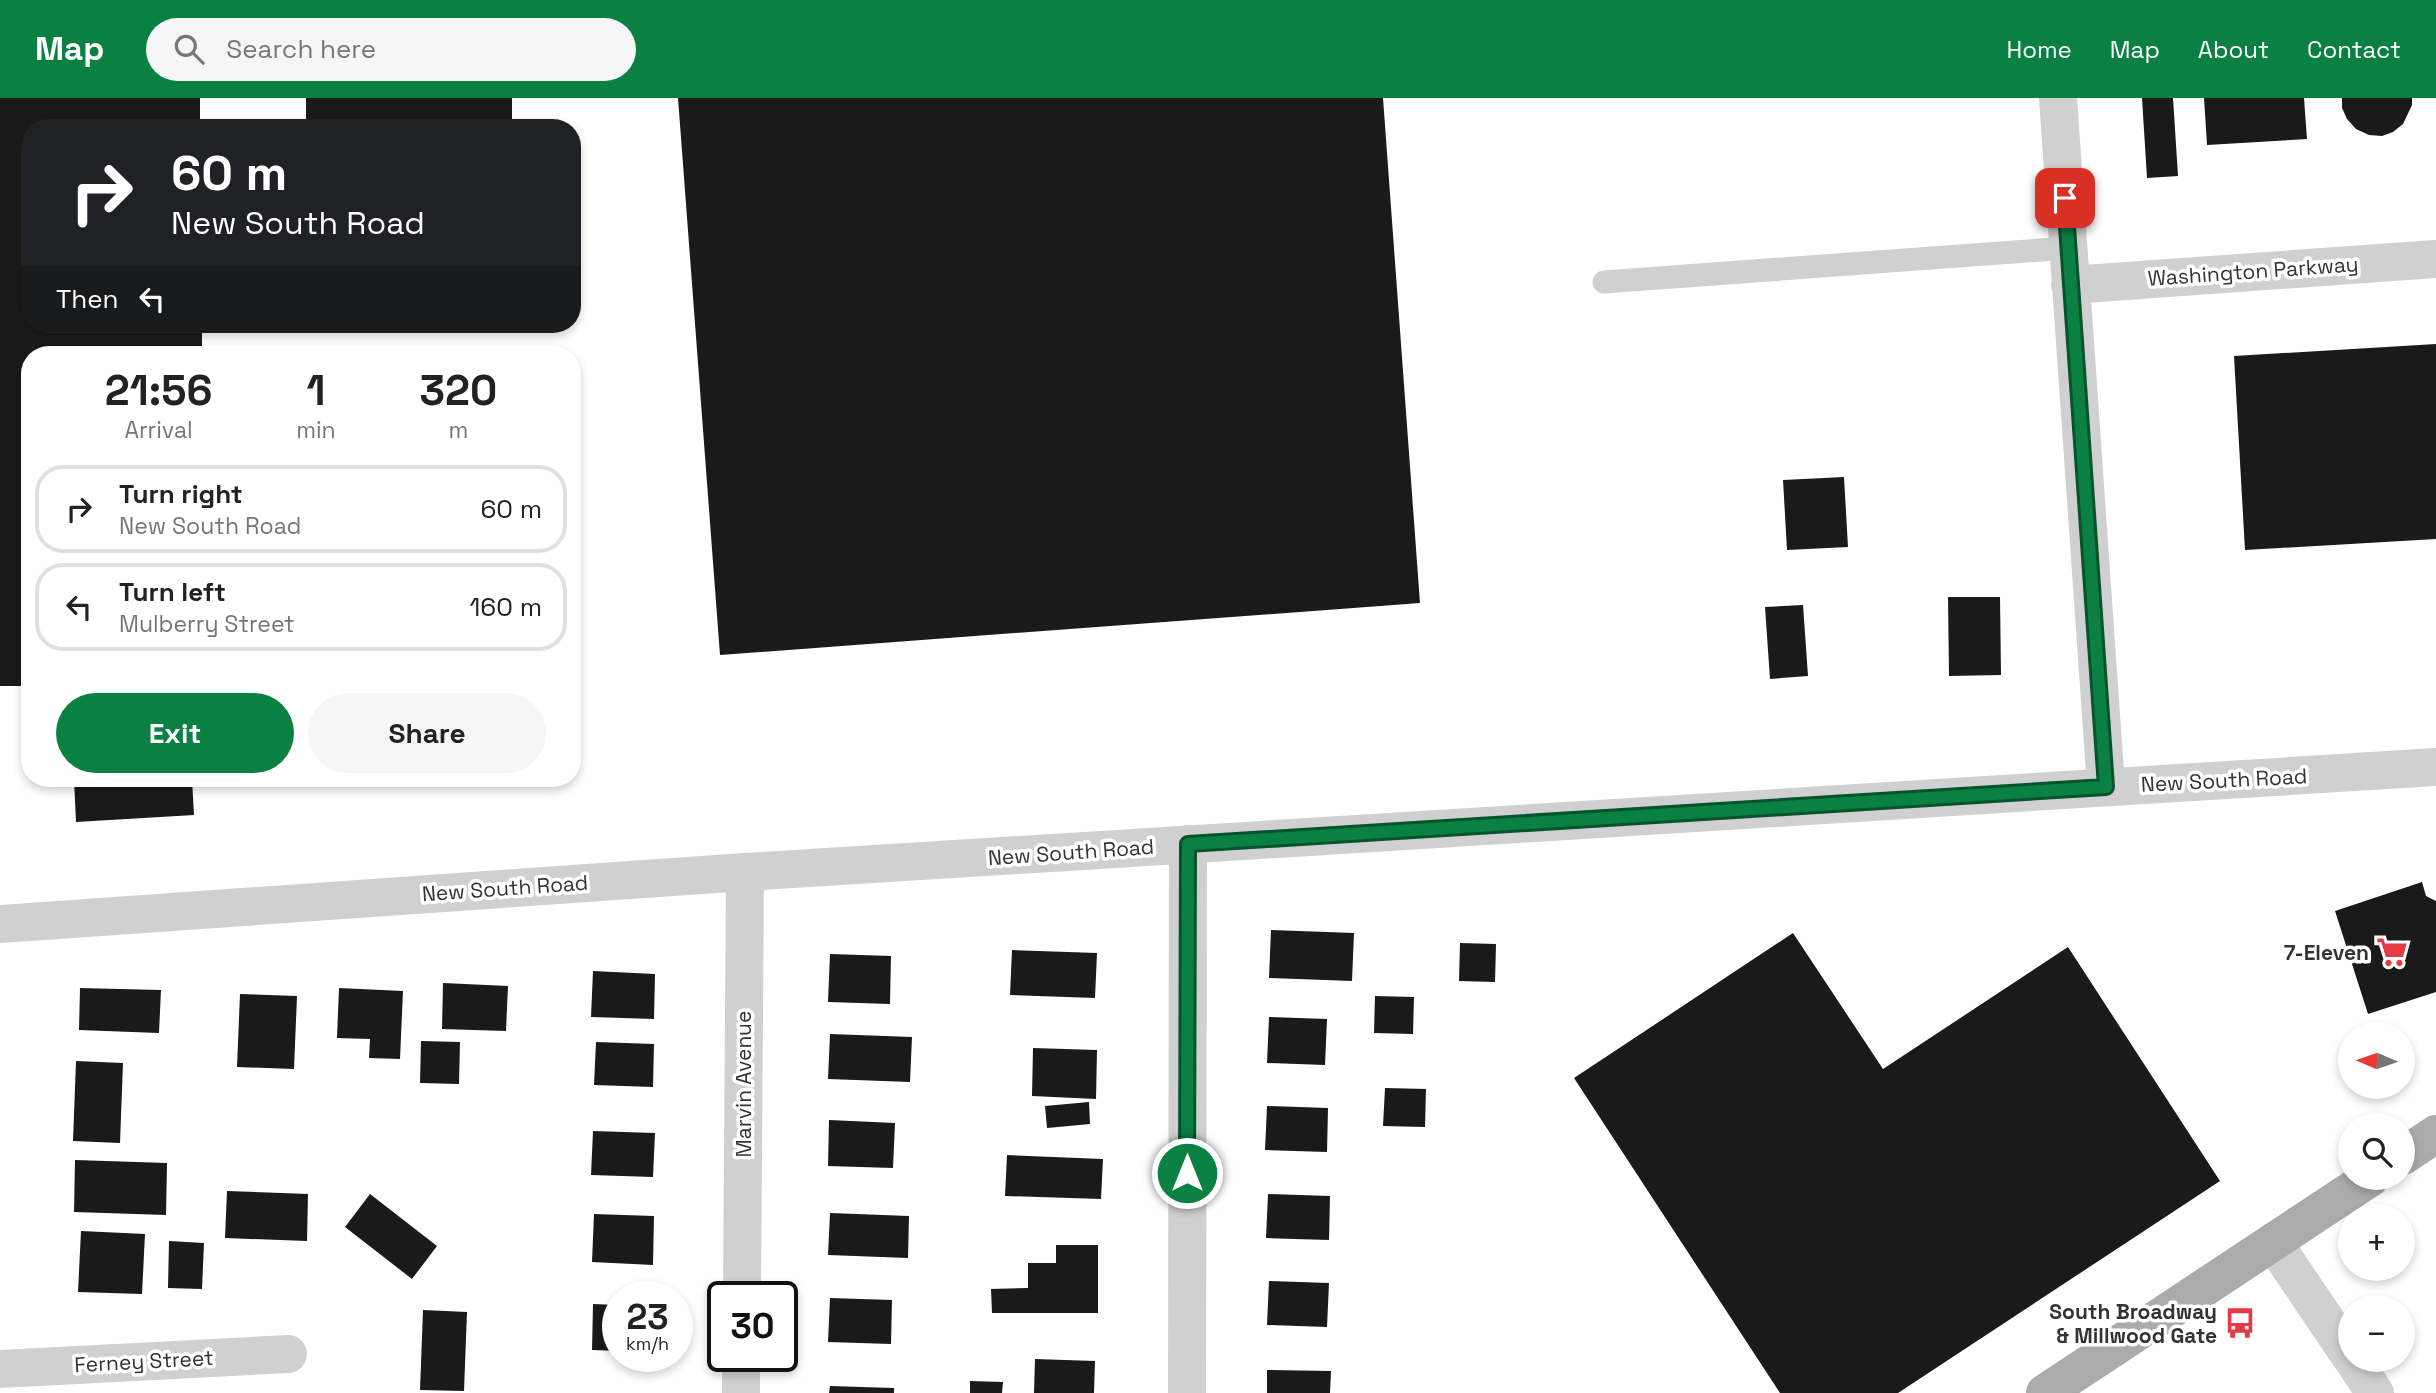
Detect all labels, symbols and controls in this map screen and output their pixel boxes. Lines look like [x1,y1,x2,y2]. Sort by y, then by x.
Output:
search box [146,18,636,81]
text: Map [35,28,104,70]
icon: search [170,30,208,68]
text: Search here [226,32,376,66]
text: Home [2006,34,2072,65]
text: Map [2110,34,2160,65]
text: About [2198,34,2269,65]
text: Contact [2307,34,2401,65]
text: 60 m [171,142,287,204]
icon: right [56,147,147,238]
pin [2035,168,2095,228]
icon: arrive [2046,179,2084,217]
text: New South Road [171,203,425,243]
street label: Washington Parkway [2147,250,2359,292]
icon: left [133,280,171,318]
text: Then [56,282,119,316]
text: 21:56 [105,364,212,417]
text: 1 [306,364,325,417]
text: 320 [419,364,497,417]
text: Arrival [124,415,193,445]
text: min [296,415,336,445]
text: m [448,415,468,445]
text: Turn right [119,477,243,511]
icon: right [60,490,98,528]
text: 60 m [480,492,542,526]
text: New South Road [119,511,301,541]
text: Turn left [119,575,226,609]
icon: left [60,588,98,626]
text: 160 m [470,590,542,624]
text: Mulberry Street [119,609,295,639]
button: Exit [56,693,294,773]
button: Share [308,693,546,773]
street label: New South Road [2140,762,2308,798]
street label: New South Road [987,833,1155,871]
street label: New South Road [421,869,589,907]
supermarket icon: 7-Eleven [2375,935,2409,969]
place label: 7-Eleven [2284,939,2369,966]
street label: Marvin Avenue [730,1011,757,1157]
north arrow [2338,1022,2415,1099]
map controls [2338,1022,2415,1372]
button: search [2338,1113,2415,1190]
position arrow [1150,1136,1224,1210]
button: + [2338,1204,2415,1281]
speed limit sign: 30 [707,1281,798,1372]
text: 23 [626,1295,669,1339]
button: − [2338,1295,2415,1372]
place label: South Broadway & Millwood Gate [2049,1298,2217,1349]
bus stop icon: South Broadway & Millwood Gate [2223,1306,2257,1340]
text: km/h [626,1332,669,1355]
street label: Ferney Street [74,1344,214,1378]

